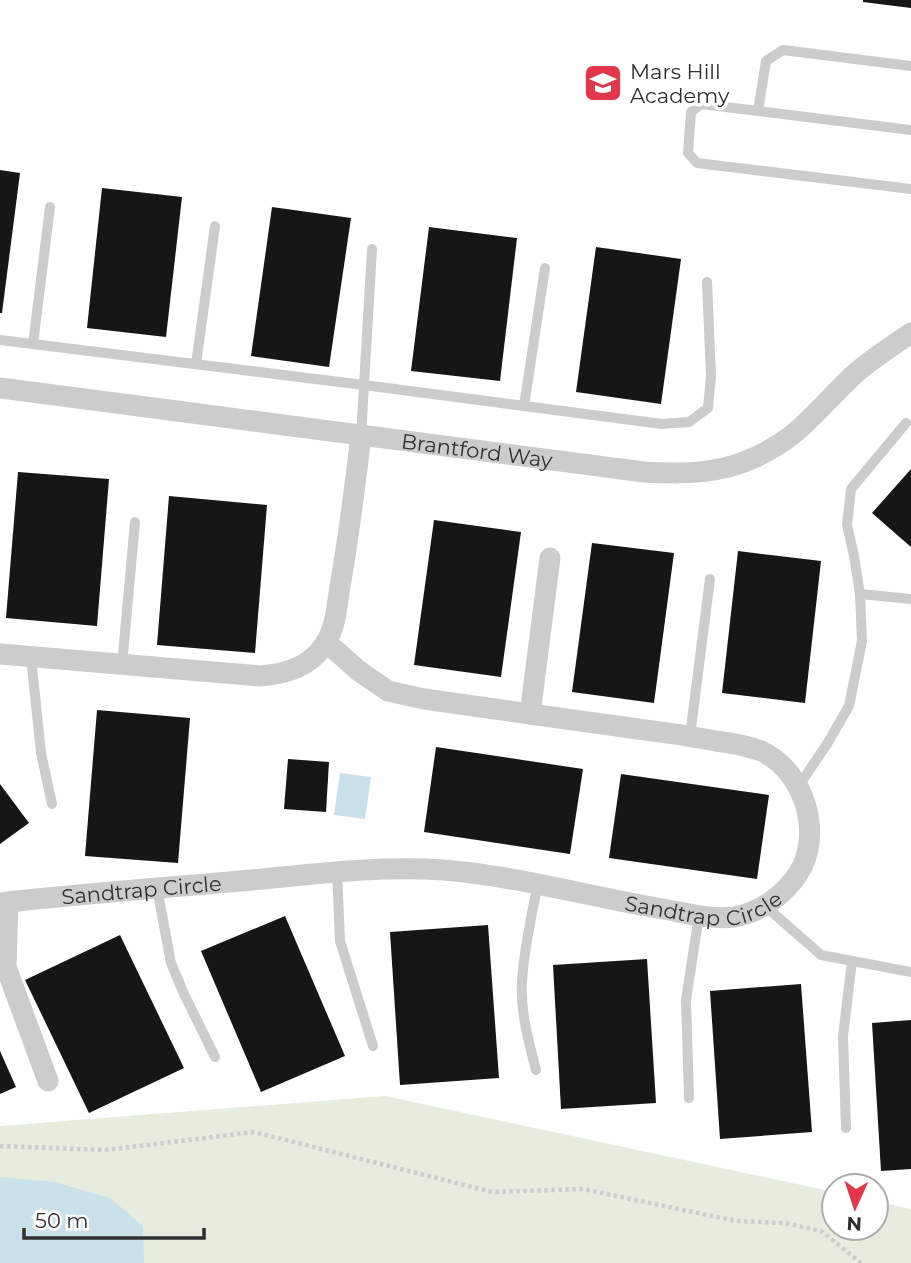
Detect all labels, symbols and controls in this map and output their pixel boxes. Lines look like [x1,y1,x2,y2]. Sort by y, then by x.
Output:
place label: Mars Hill Academy [630,59,730,108]
school or university icon: Mars Hill Academy [582,62,624,104]
street label: Brantford Way [400,428,555,473]
street label: Sandtrap Circle [60,870,222,909]
street label: Sandtrap Circle [623,886,787,930]
north arrow [820,1172,890,1242]
scale bar [24,1196,205,1240]
text: 50 m [35,1208,89,1233]
text: N [846,1212,862,1235]

